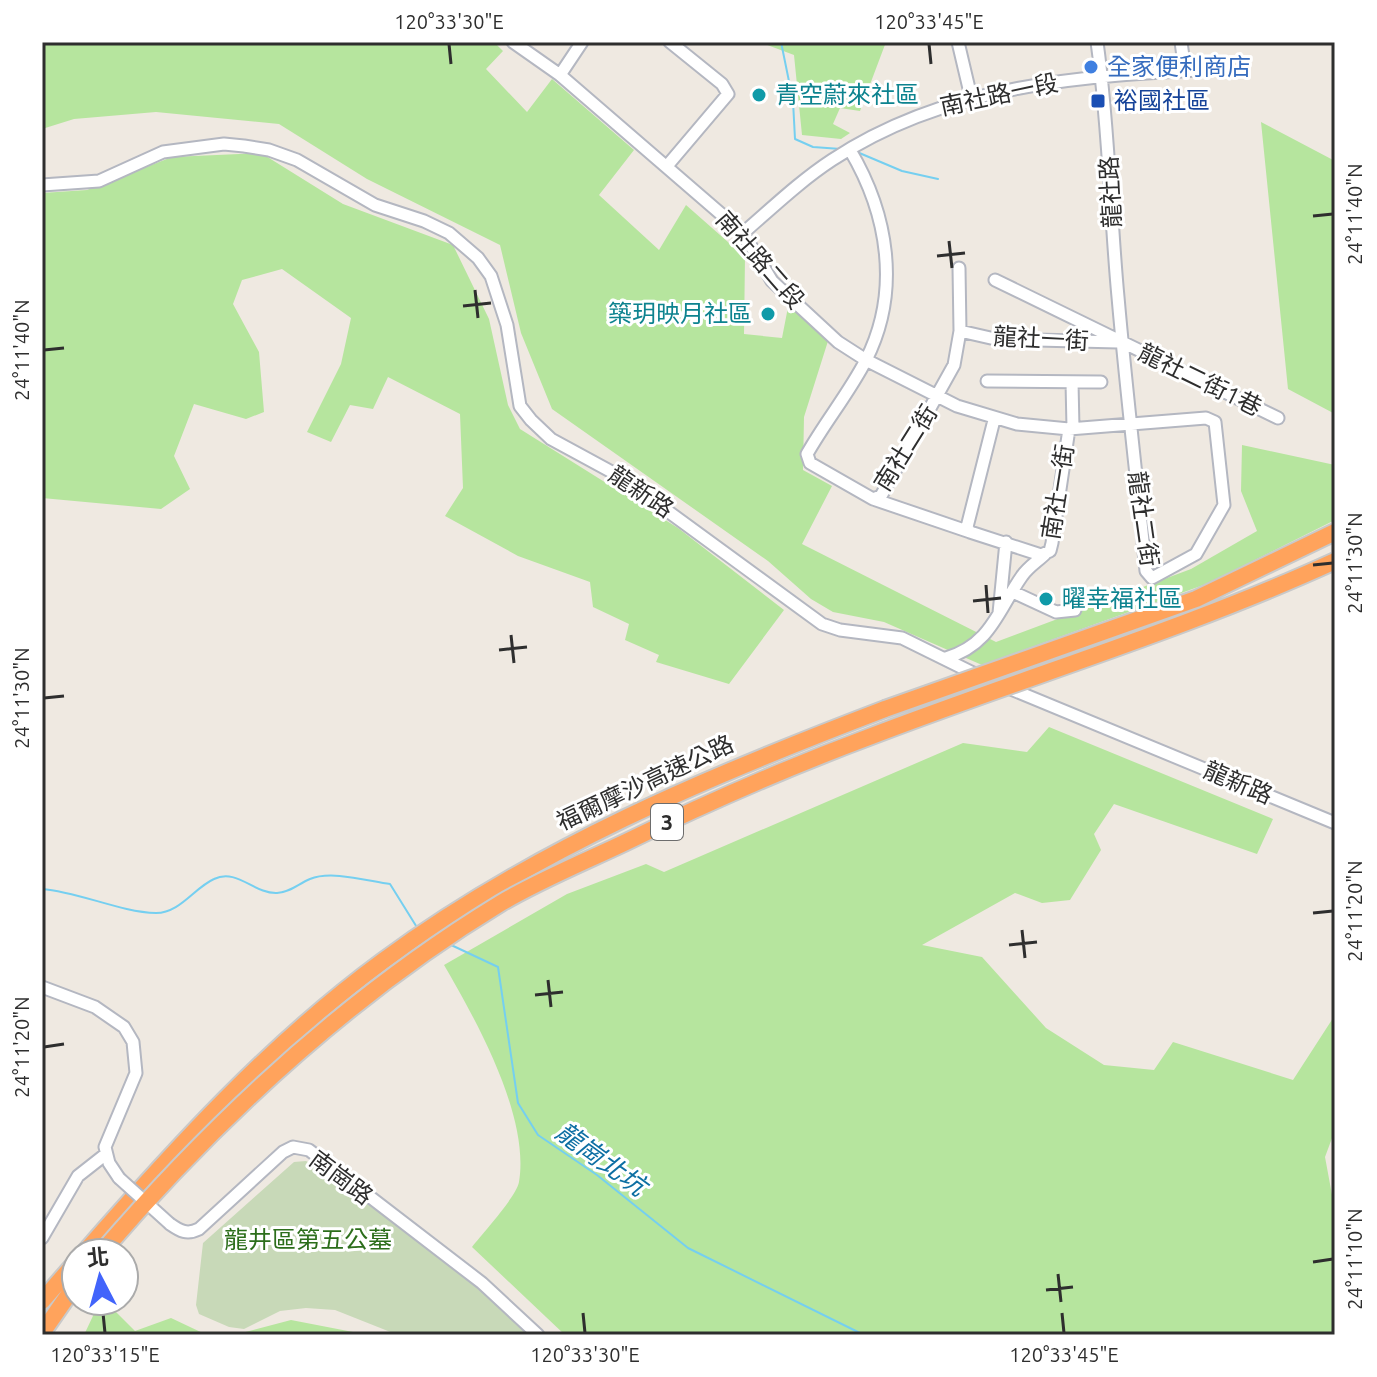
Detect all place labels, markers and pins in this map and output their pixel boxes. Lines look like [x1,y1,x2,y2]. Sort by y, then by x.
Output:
place label: 全家便利商店 [1107,53,1251,80]
marker: 全家便利商店 [1082,58,1100,76]
place label: 青空蔚來社區 [775,81,919,108]
marker: 青空蔚來社區 [750,86,768,104]
place label: 裕國社區 [1114,87,1210,114]
marker: 裕國社區 [1089,92,1107,110]
place label: 築玥映月社區 [608,300,752,327]
marker: 築玥映月社區 [759,305,777,323]
place label: 曜幸福社區 [1062,585,1182,612]
marker: 曜幸福社區 [1037,590,1055,608]

